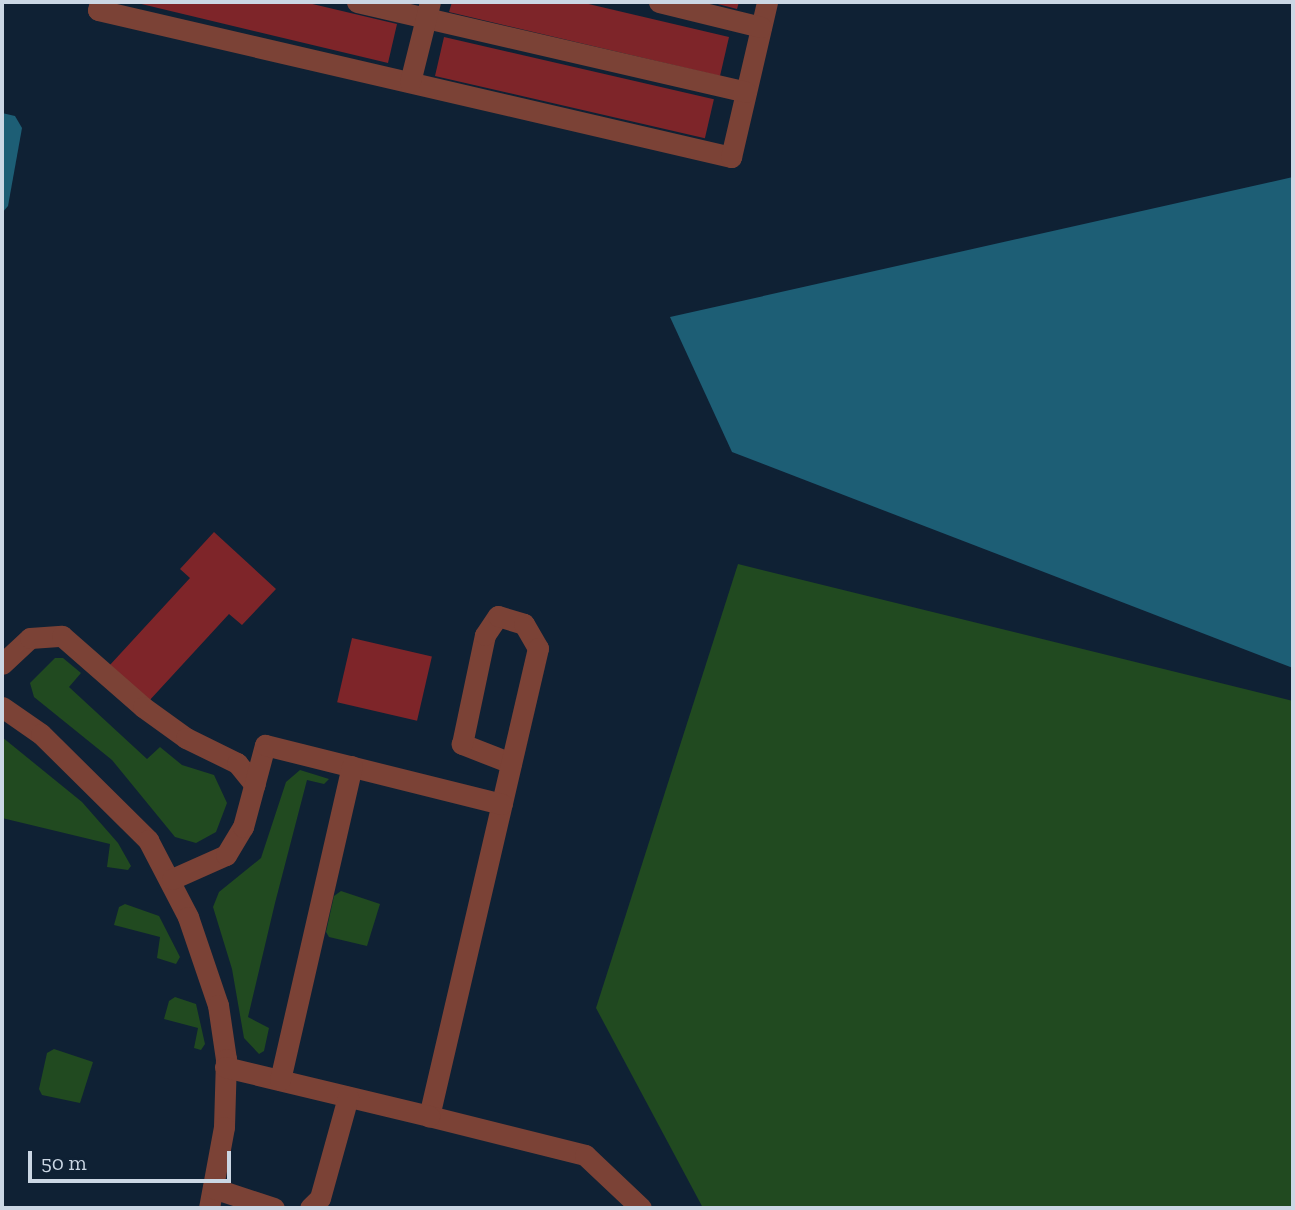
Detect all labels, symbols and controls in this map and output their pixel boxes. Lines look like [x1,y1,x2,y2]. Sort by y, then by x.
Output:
scale bar [32,1136,234,1180]
text: 50 m [41,1150,87,1175]

